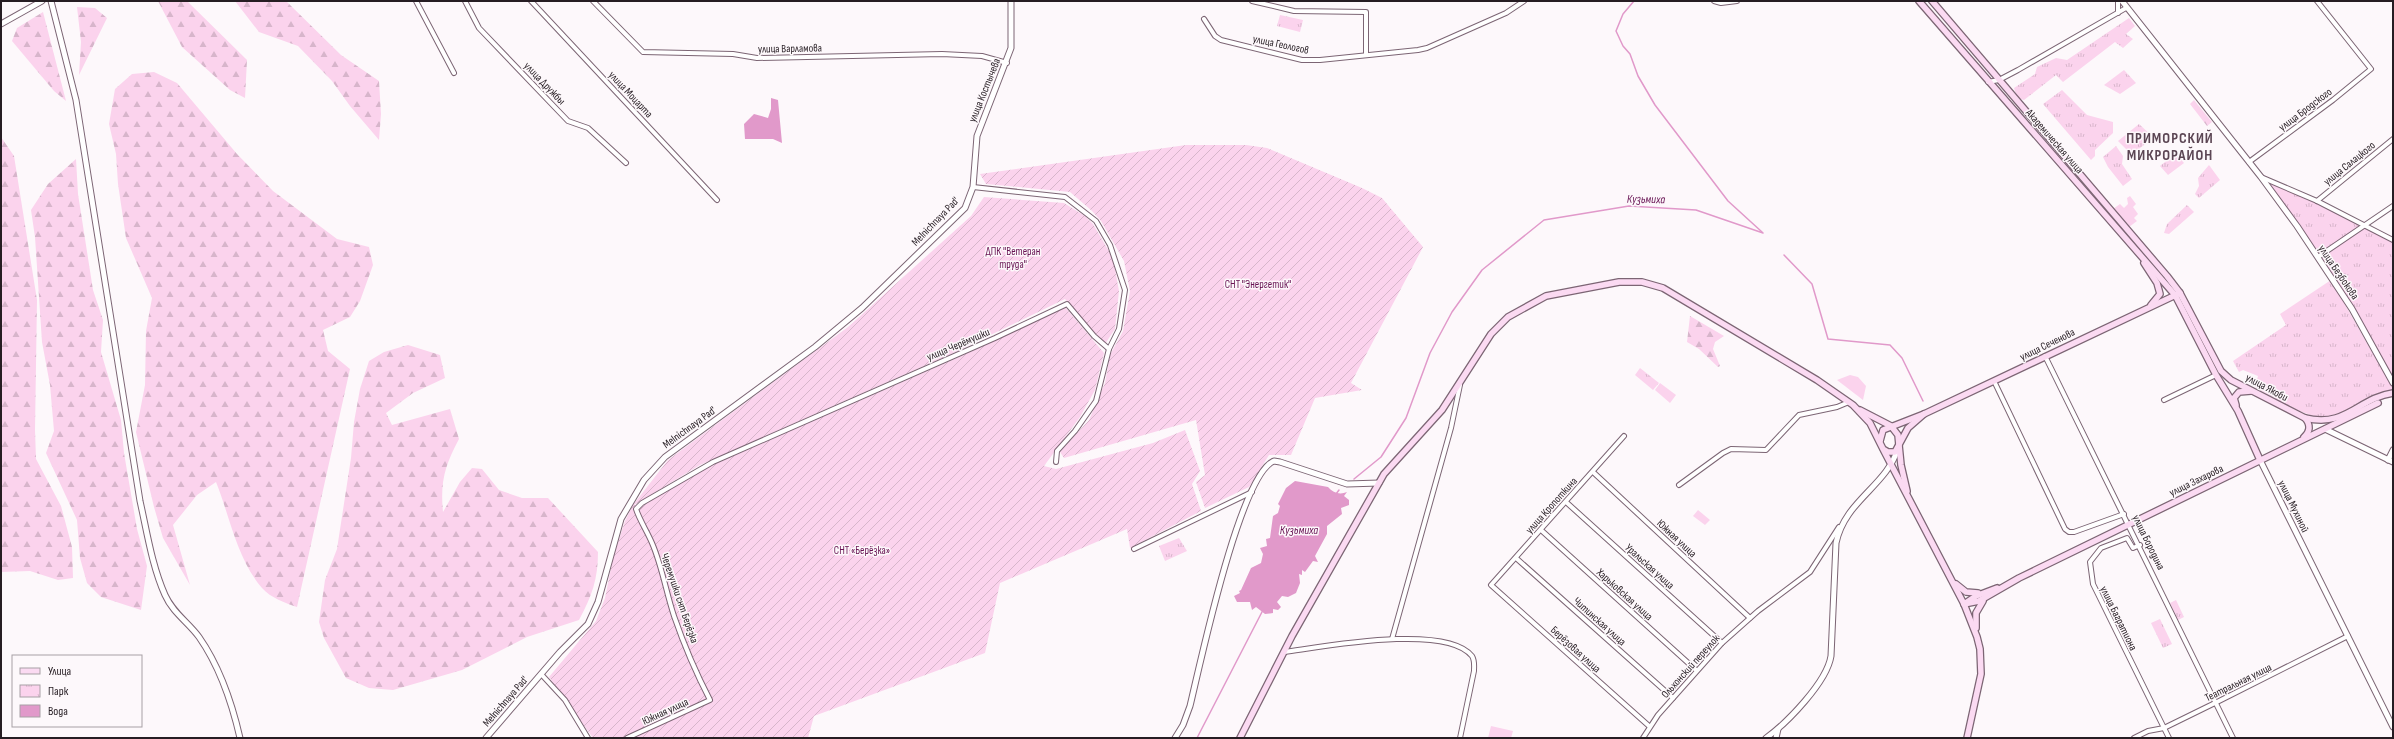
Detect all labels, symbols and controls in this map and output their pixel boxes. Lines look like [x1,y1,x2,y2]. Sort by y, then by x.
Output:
street label: улица Геологов [1252,32,1311,57]
street label: улица Варламова [758,41,822,56]
street label: улица Костычева [966,56,1003,124]
street label: улица Дружбы [521,59,568,107]
street label: улица Моцарта [606,68,656,120]
street label: улица Бродского [2276,85,2335,134]
street label: Академическая улица [2022,106,2086,176]
district label: ПРИМОРСКИЙ МИКРОРАЙОН [2126,129,2214,165]
street label: улица Салацкого [2321,138,2378,188]
water label: Кузьмиха [1627,192,1665,207]
street label: Melnichnaya Pad' [909,194,962,248]
street label: улица Безбокова [2316,243,2362,302]
park label: ДПК "Ветеран труда" [986,245,1040,271]
park label: СНТ "Энергетик" [1225,278,1291,291]
street label: улица Черёмушки [925,325,992,364]
street label: улица Сеченова [2018,326,2077,363]
street label: улица Якоби [2243,371,2291,404]
street label: Melnichnaya Pad' [660,404,719,451]
street label: улица Захарова [2167,462,2225,499]
street label: улица Кропоткина [1523,475,1580,536]
street label: улица Мухиной [2275,478,2312,535]
street label: улица Бородина [2130,513,2167,572]
street label: Южная улица [1654,517,1699,560]
water label: Кузьмиха [1280,523,1318,538]
street label: Уральская улица [1623,541,1677,592]
park label: СНТ «Берёзка» [834,544,890,557]
street label: Черемушки снт Берёзка [658,552,701,645]
street label: Харьковская улица [1593,565,1655,623]
street label: улица Багратиона [2097,584,2140,653]
street label: Читинская улица [1571,594,1629,648]
street label: Берёзовая улица [1548,623,1603,675]
street label: Ольхонский переулок [1658,631,1723,701]
legend [12,655,142,727]
street label: Театральная улица [2203,661,2274,704]
text: Улица [48,664,72,679]
street label: Melnichnaya Pad' [480,673,531,729]
text: Парк [48,684,69,699]
street label: Южная улица [640,695,690,728]
text: Вода [48,704,68,719]

